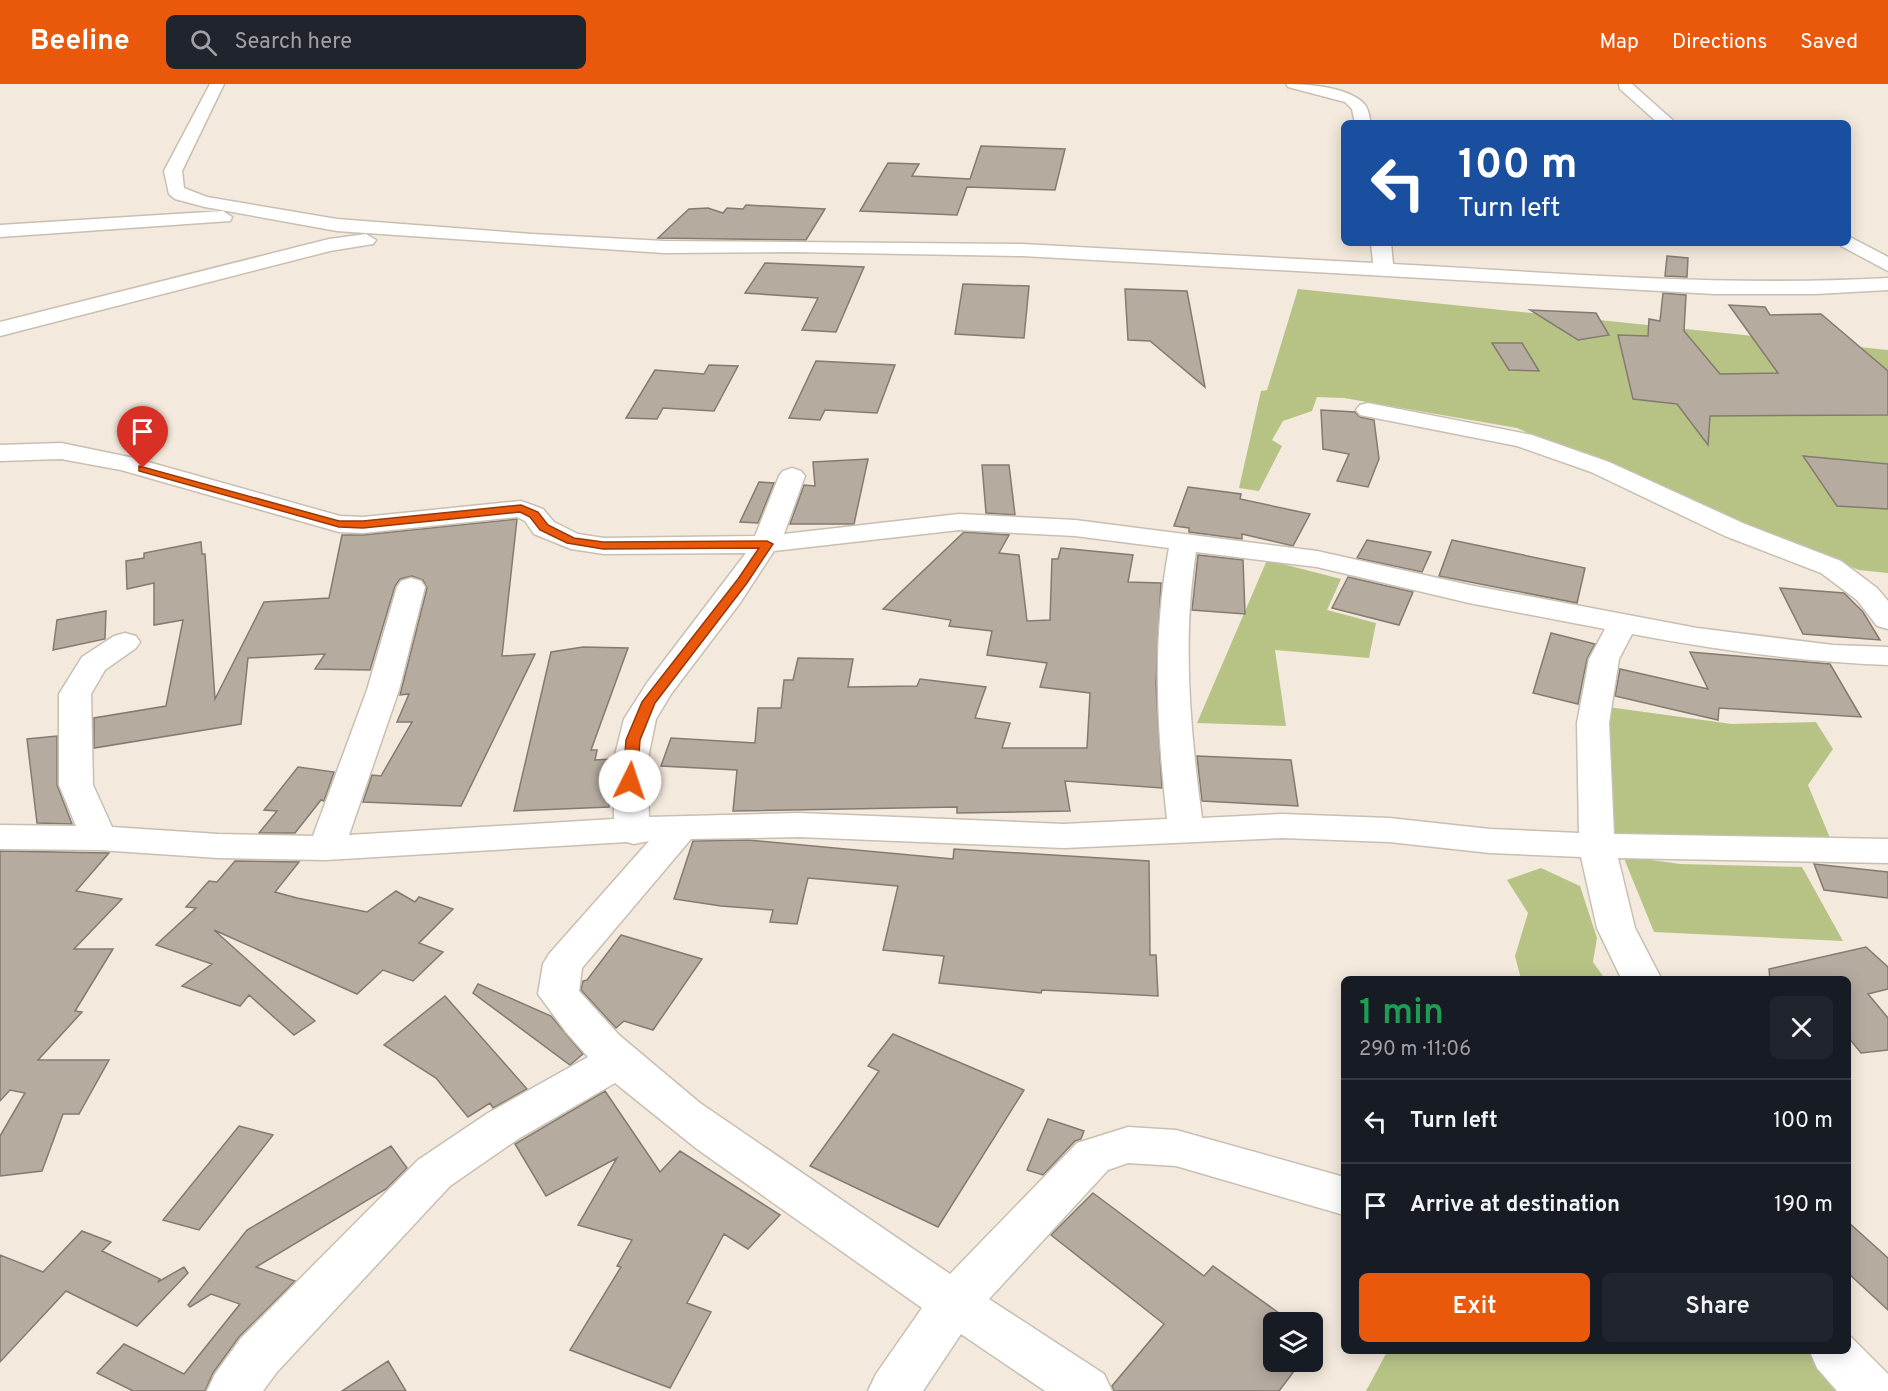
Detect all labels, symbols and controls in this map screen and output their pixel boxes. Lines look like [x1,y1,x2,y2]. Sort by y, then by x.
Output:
search box [166,15,586,69]
text: Beeline [30,24,130,60]
icon: search [187,26,220,59]
text: Search here [235,29,352,56]
text: Map [1599,29,1639,56]
text: Directions [1672,29,1767,56]
text: Saved [1800,29,1858,56]
text: 100 m [1458,140,1577,193]
icon: left [1359,144,1437,222]
text: Turn left [1458,192,1560,226]
pin [117,406,168,468]
icon: arrive [126,415,159,448]
position arrow [598,749,662,813]
text: 1 min [1359,991,1444,1037]
button: close [1770,996,1833,1059]
text: 290 m · 11:06 [1359,1037,1471,1063]
icon: left [1359,1105,1392,1138]
text: Turn left [1410,1108,1498,1135]
text: 100 m [1773,1108,1833,1135]
icon: arrive [1359,1189,1392,1222]
text: Arrive at destination [1410,1192,1620,1219]
text: 190 m [1774,1192,1833,1219]
button: Exit [1359,1273,1590,1342]
button: Share [1602,1273,1833,1342]
map controls [1263,1312,1323,1372]
button: layers [1263,1312,1323,1372]

